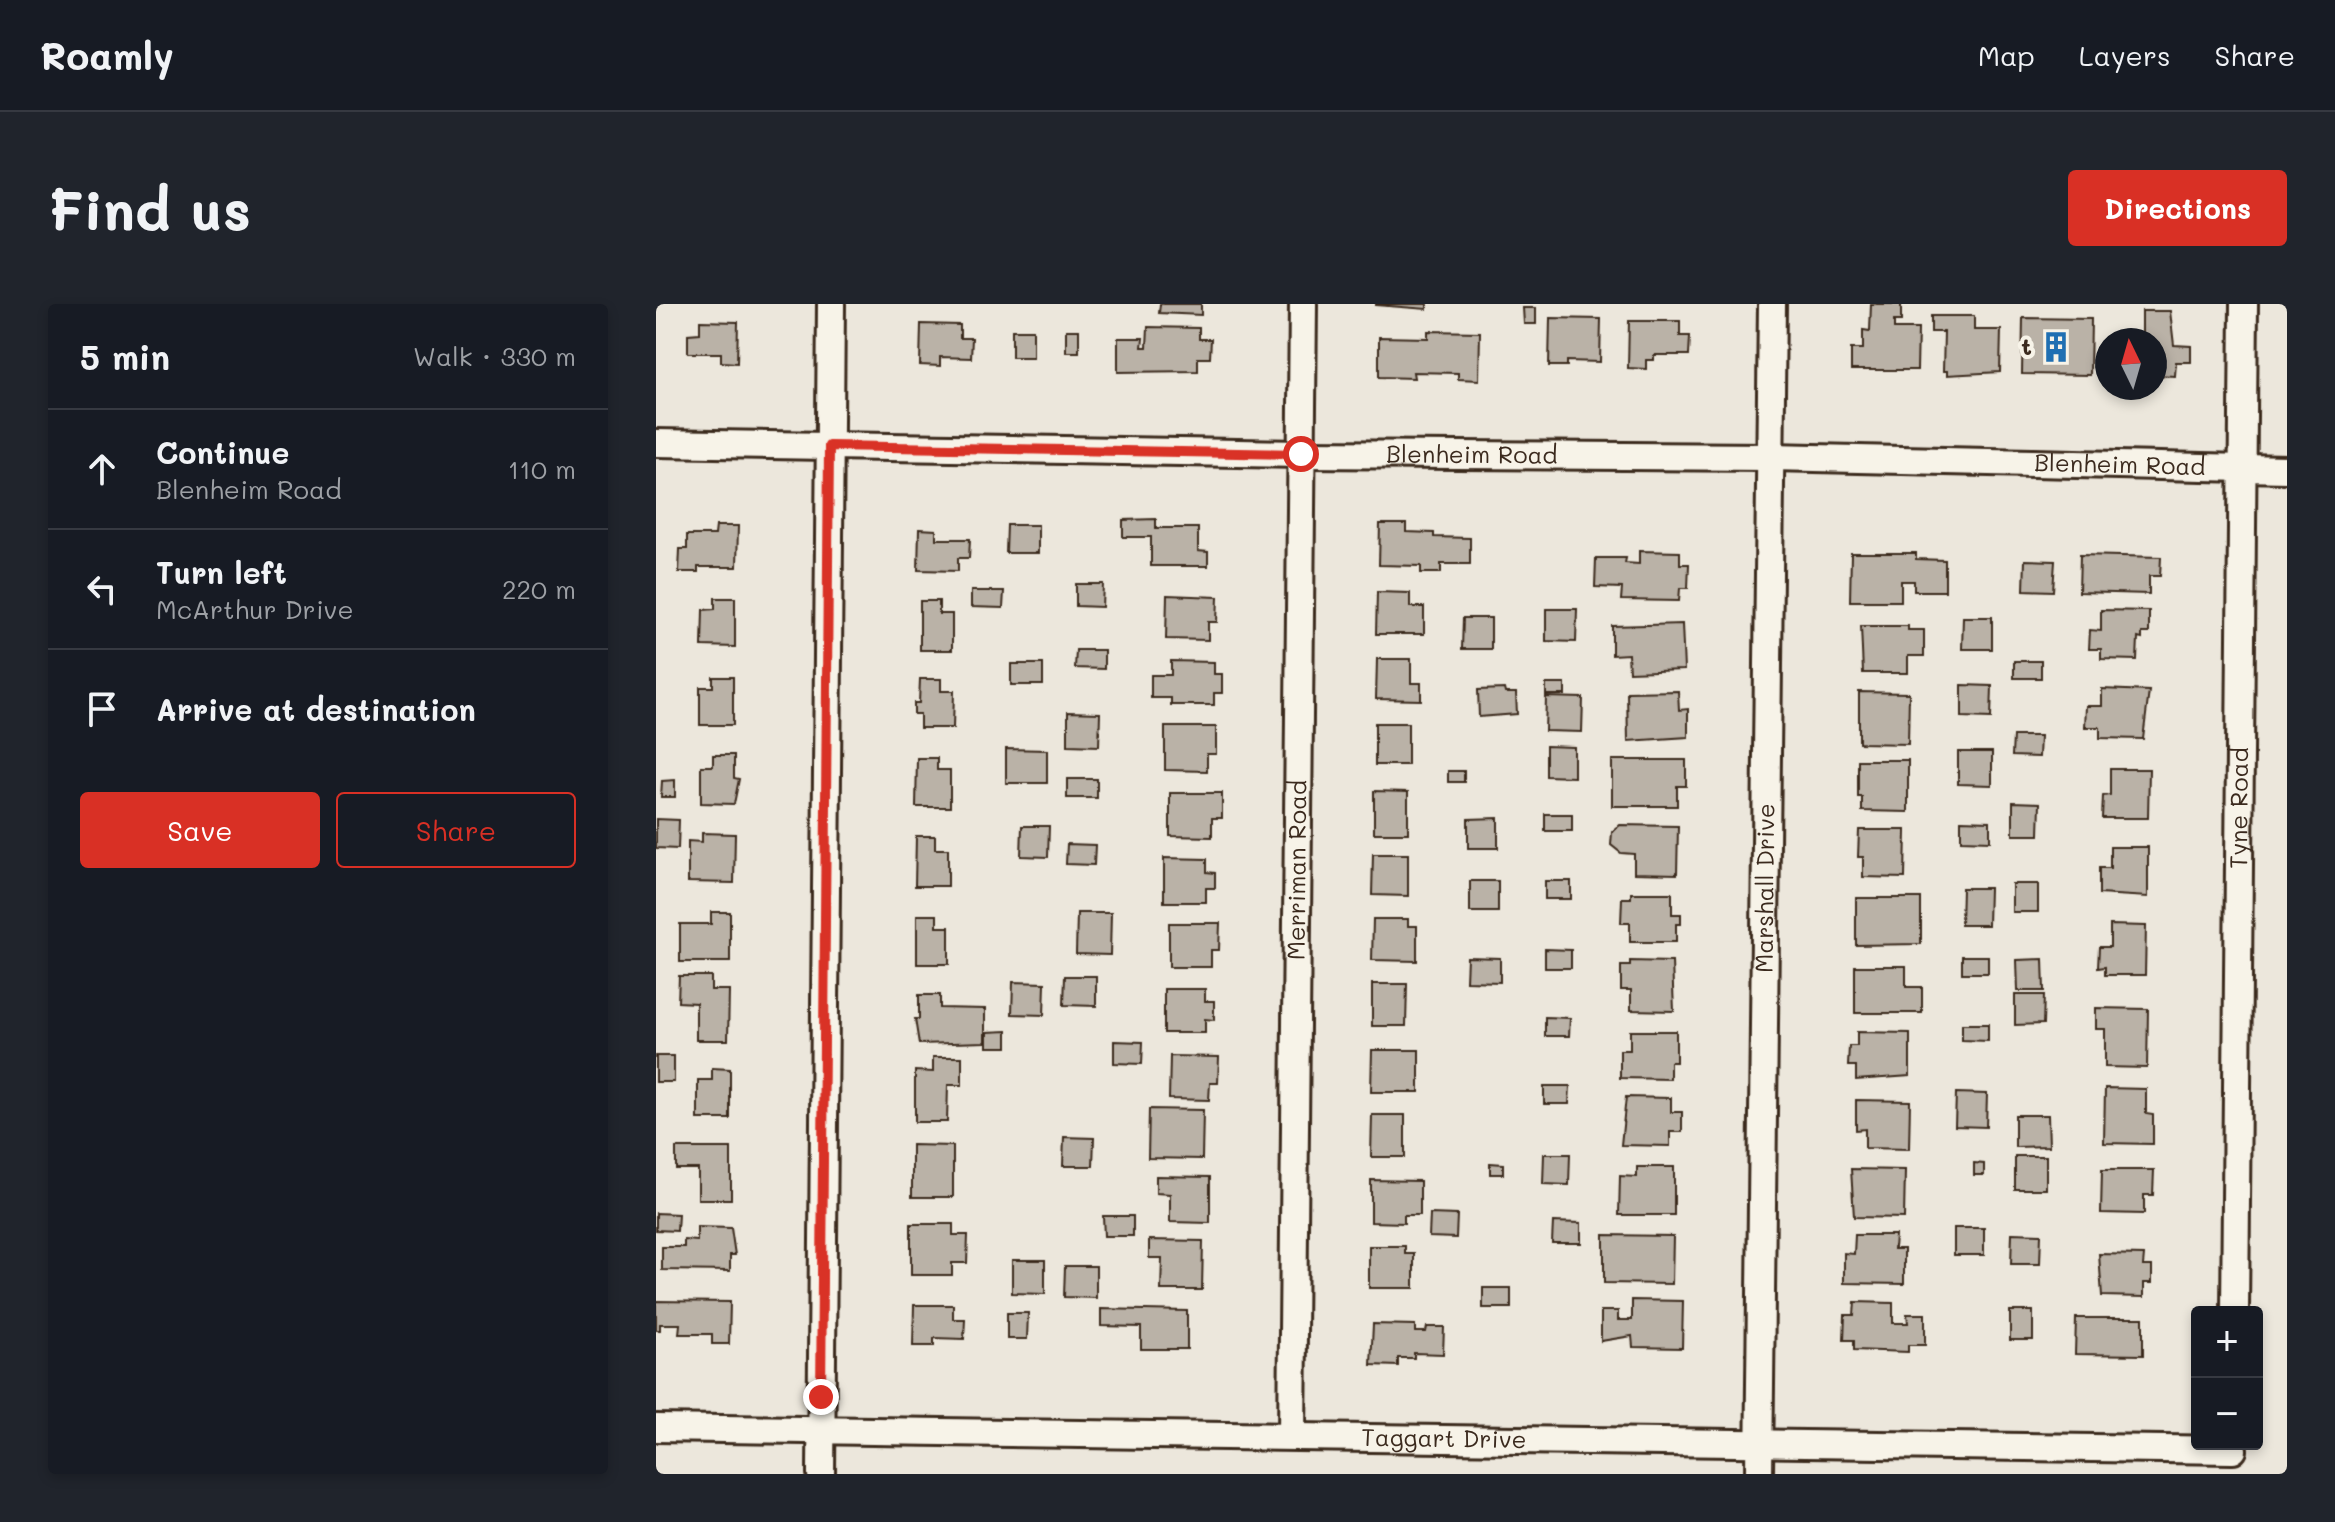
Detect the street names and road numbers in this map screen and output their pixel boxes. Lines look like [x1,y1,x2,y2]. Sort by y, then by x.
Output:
street label: Blenheim Road [1386,438,1558,470]
street label: Blenheim Road [2034,446,2206,481]
street label: Tyne Road [2222,747,2254,869]
street label: Merriman Road [1280,780,1312,960]
street label: Marshall Drive [1748,803,1780,973]
street label: Taggart Drive [1361,1421,1527,1454]

